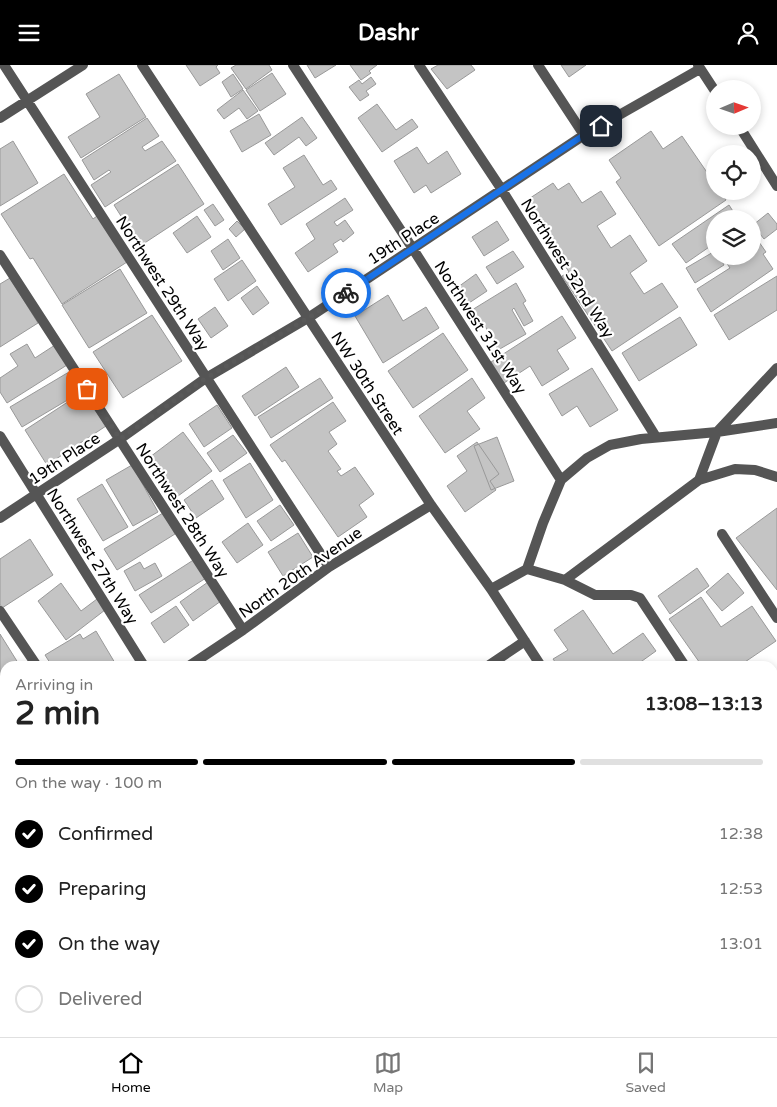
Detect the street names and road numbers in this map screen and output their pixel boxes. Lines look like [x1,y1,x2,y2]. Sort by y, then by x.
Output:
street label: Northwest 32nd Way [516,195,618,342]
street label: 19th Place [364,208,443,269]
street label: Northwest 29th Way [111,212,213,355]
street label: Northwest 31st Way [430,257,531,398]
street label: NW 30th Street [326,328,408,439]
street label: 19th Place [25,428,104,489]
street label: Northwest 28th Way [131,439,233,582]
street label: Northwest 27th Way [42,485,142,629]
street label: North 20th Avenue [235,523,366,623]

